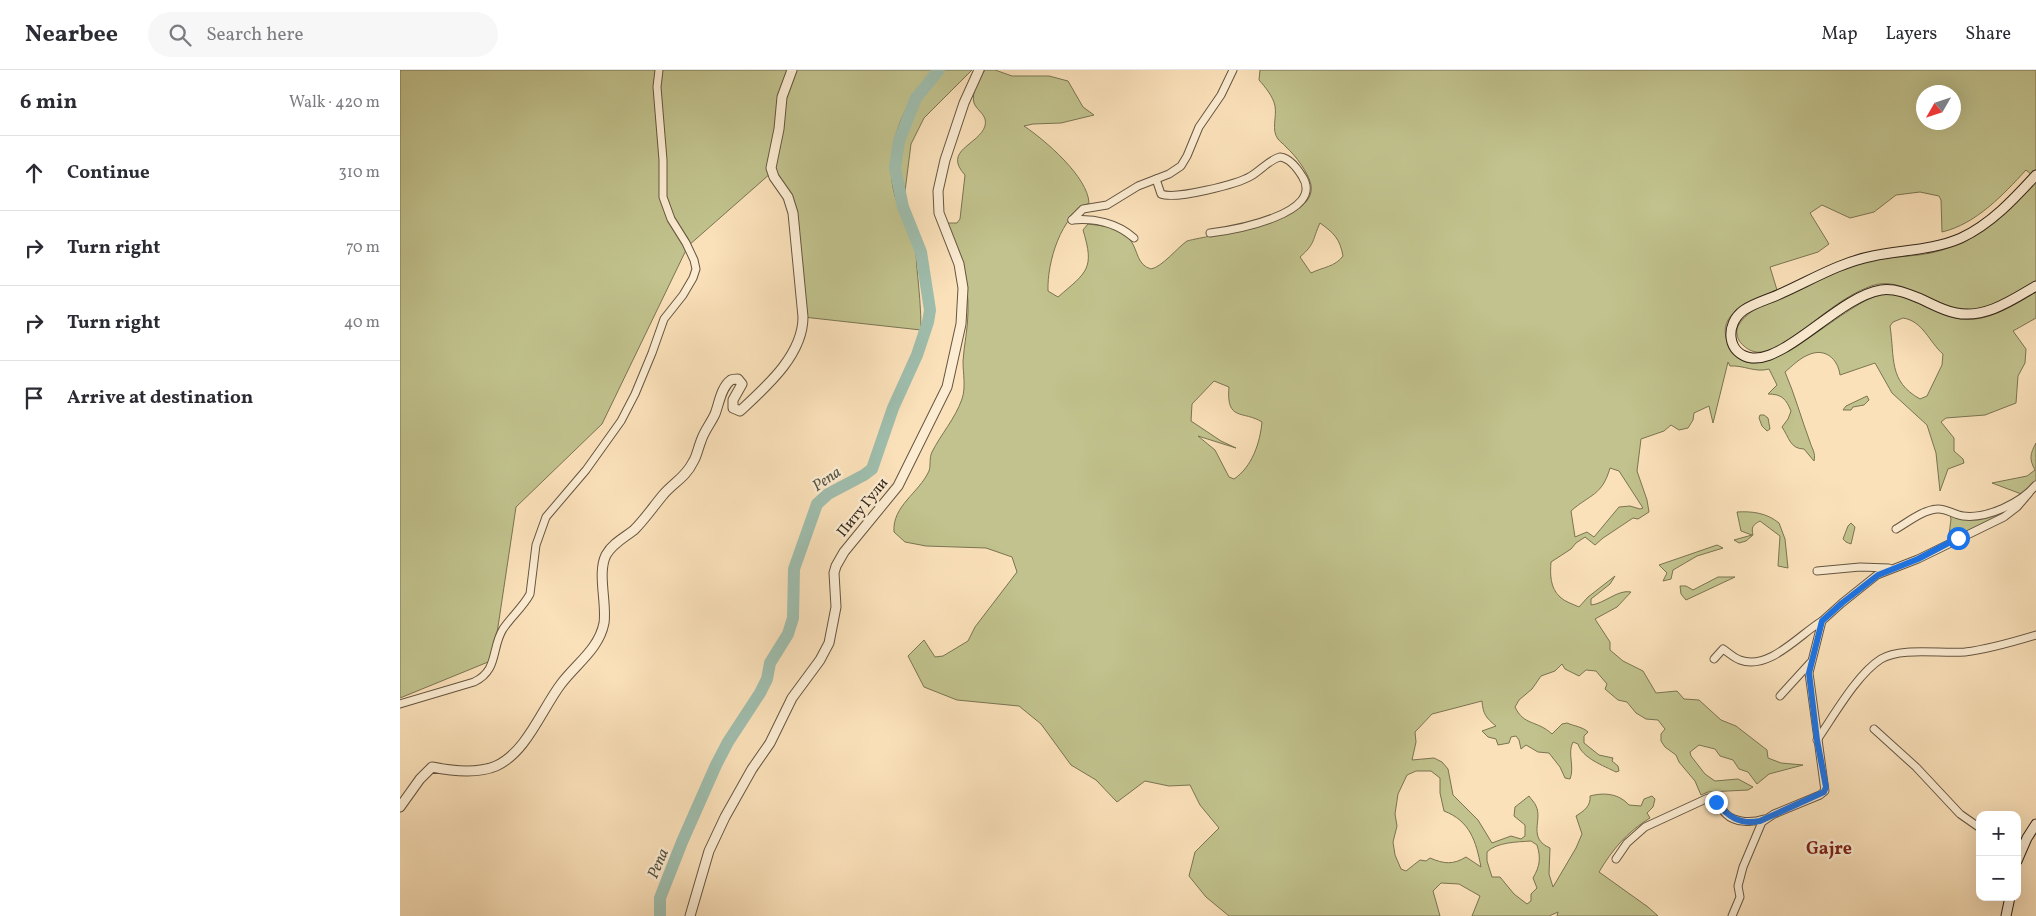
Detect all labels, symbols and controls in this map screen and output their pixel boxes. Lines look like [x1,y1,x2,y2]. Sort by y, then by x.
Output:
search box [148,12,498,57]
text: Nearbee [25,18,118,52]
icon: search [166,21,194,49]
text: Search here [206,22,303,48]
text: Map [1821,22,1857,47]
text: Layers [1885,22,1937,47]
text: Share [1965,22,2011,47]
north arrow [1916,85,1961,130]
text: 6 min [20,88,77,117]
text: Walk · 420 m [289,92,380,114]
icon: ahead [20,159,48,187]
text: Continue [67,160,150,186]
text: 310 m [339,162,380,184]
icon: right [20,234,48,262]
text: Turn right [67,235,160,261]
text: 70 m [346,237,380,259]
icon: right [20,309,48,337]
text: Turn right [67,310,160,336]
text: 40 m [344,312,380,334]
icon: arrive [20,384,48,412]
text: Arrive at destination [67,385,253,411]
water label: Pena [808,462,846,497]
street label: Питу Гули [833,474,894,542]
route start [1947,527,1970,550]
route end [1705,791,1728,814]
map controls [1976,811,2021,901]
button: + [1976,811,2021,856]
district label: Gajre [1806,837,1852,862]
water label: Pena [643,845,675,882]
button: − [1976,856,2021,901]

